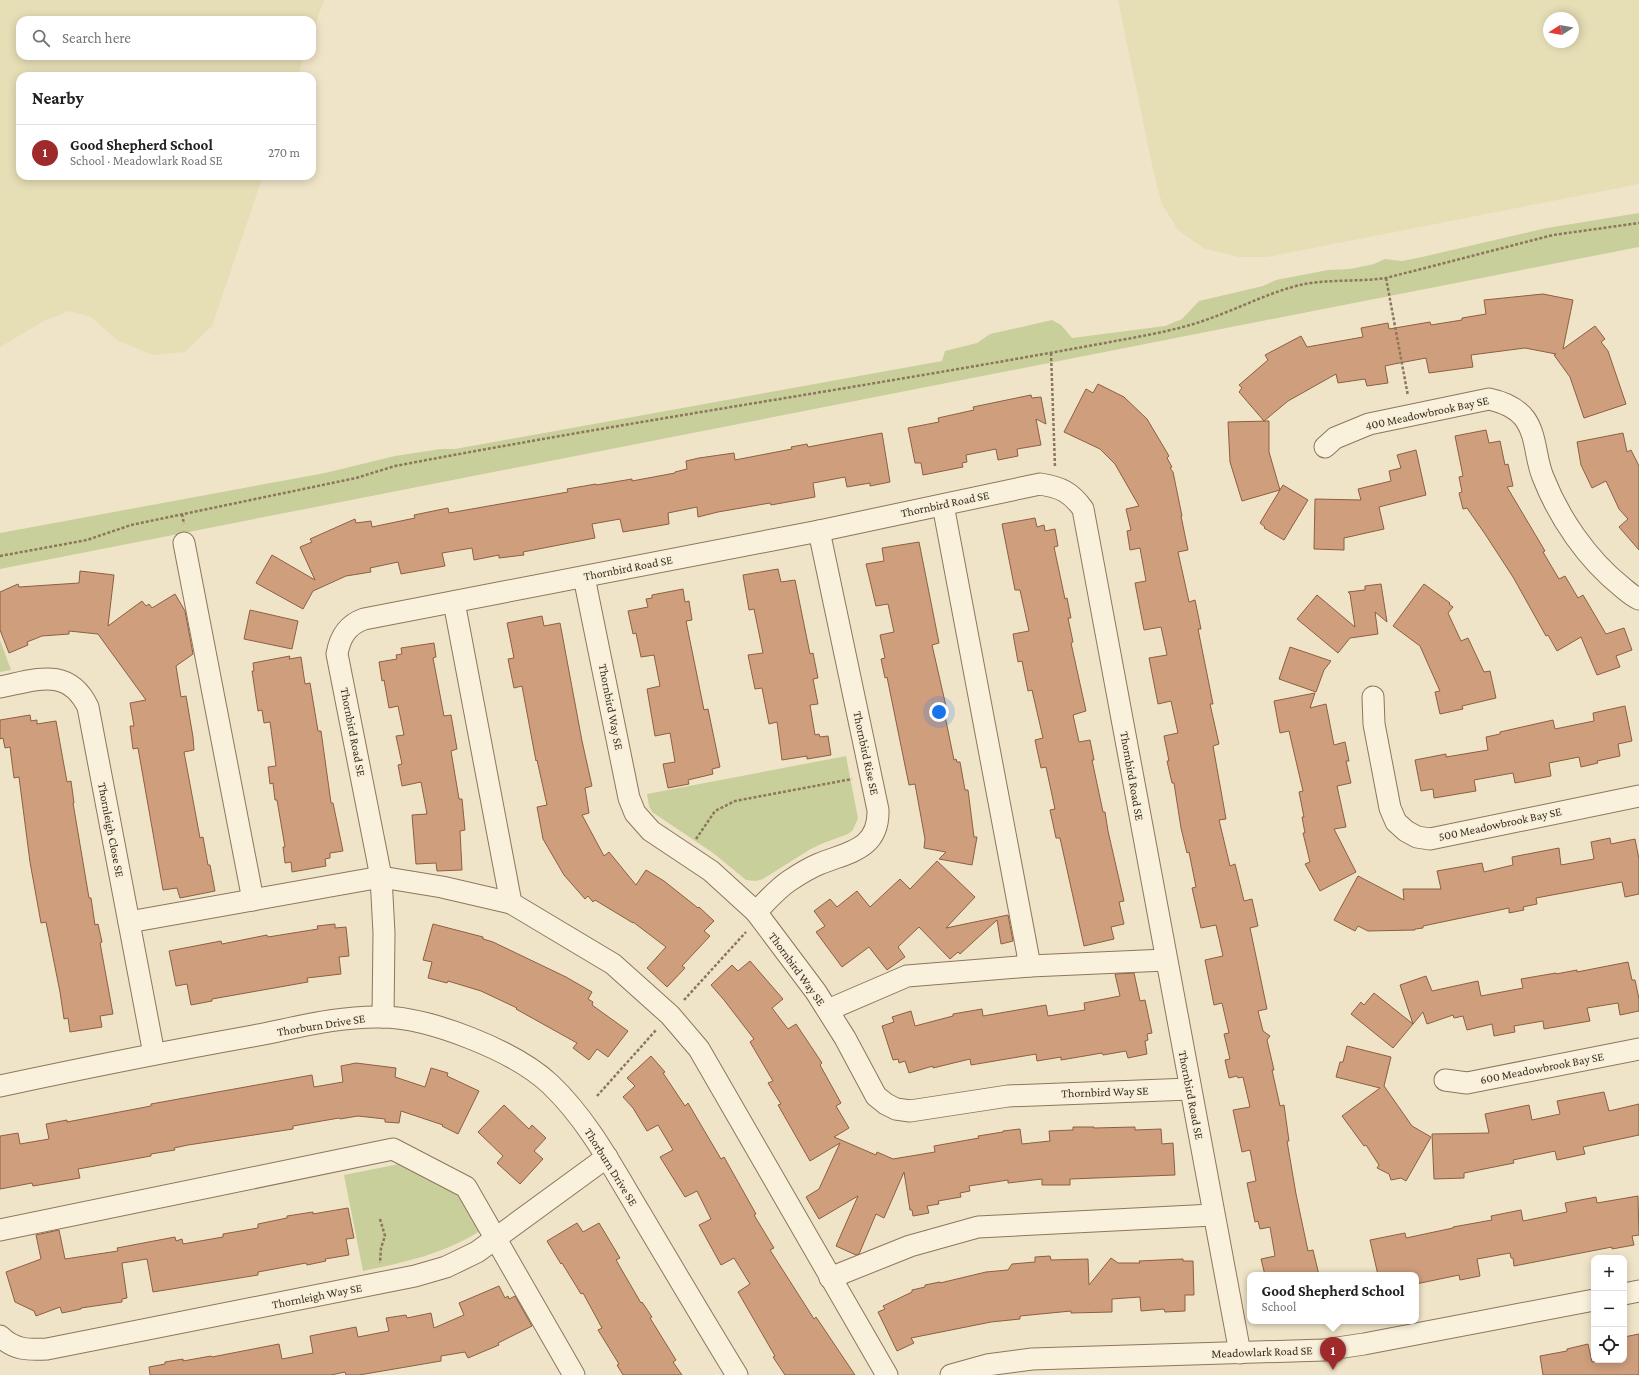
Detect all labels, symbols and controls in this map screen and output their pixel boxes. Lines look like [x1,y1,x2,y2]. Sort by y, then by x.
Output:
north arrow [1543,12,1579,48]
search box [16,16,316,60]
icon: search [30,27,52,49]
text: Search here [62,30,131,46]
text: Nearby [32,89,84,108]
text: Good Shepherd School [70,137,213,153]
text: 1 [43,145,47,160]
text: 270 m [268,145,300,160]
text: School · Meadowlark Road SE [70,153,223,168]
street label: 400 Meadowbrook Bay SE [1364,393,1490,433]
street label: Thornbird Road SE [899,488,991,520]
street label: Thornbird Road SE [582,552,674,583]
street label: Thornbird Way SE [596,663,626,752]
street label: Thornbird Road SE [338,686,369,778]
your location [929,702,949,722]
street label: Thornbird Rise SE [850,710,882,797]
street label: Thornbird Road SE [1117,730,1147,822]
street label: Thornleigh Close SE [95,781,127,879]
street label: 500 Meadowbrook Bay SE [1437,804,1563,844]
street label: Thornbird Way SE [766,930,829,1009]
street label: Thorburn Drive SE [276,1011,367,1039]
street label: Thornbird Road SE [1176,1049,1207,1141]
street label: 600 Meadowbrook Bay SE [1479,1049,1606,1087]
street label: Thornbird Way SE [1061,1083,1149,1101]
street label: Thorburn Drive SE [581,1126,641,1209]
map controls [1591,1255,1627,1363]
button: + [1591,1255,1627,1291]
popup [1247,1272,1419,1324]
street label: Thornleigh Way SE [271,1280,364,1312]
text: Good Shepherd School [1262,1283,1404,1299]
button: − [1591,1291,1627,1327]
text: School [1262,1299,1296,1314]
button: locate [1591,1327,1627,1363]
pin: 1 [1320,1337,1346,1370]
street label: Meadowlark Road SE [1211,1343,1313,1361]

